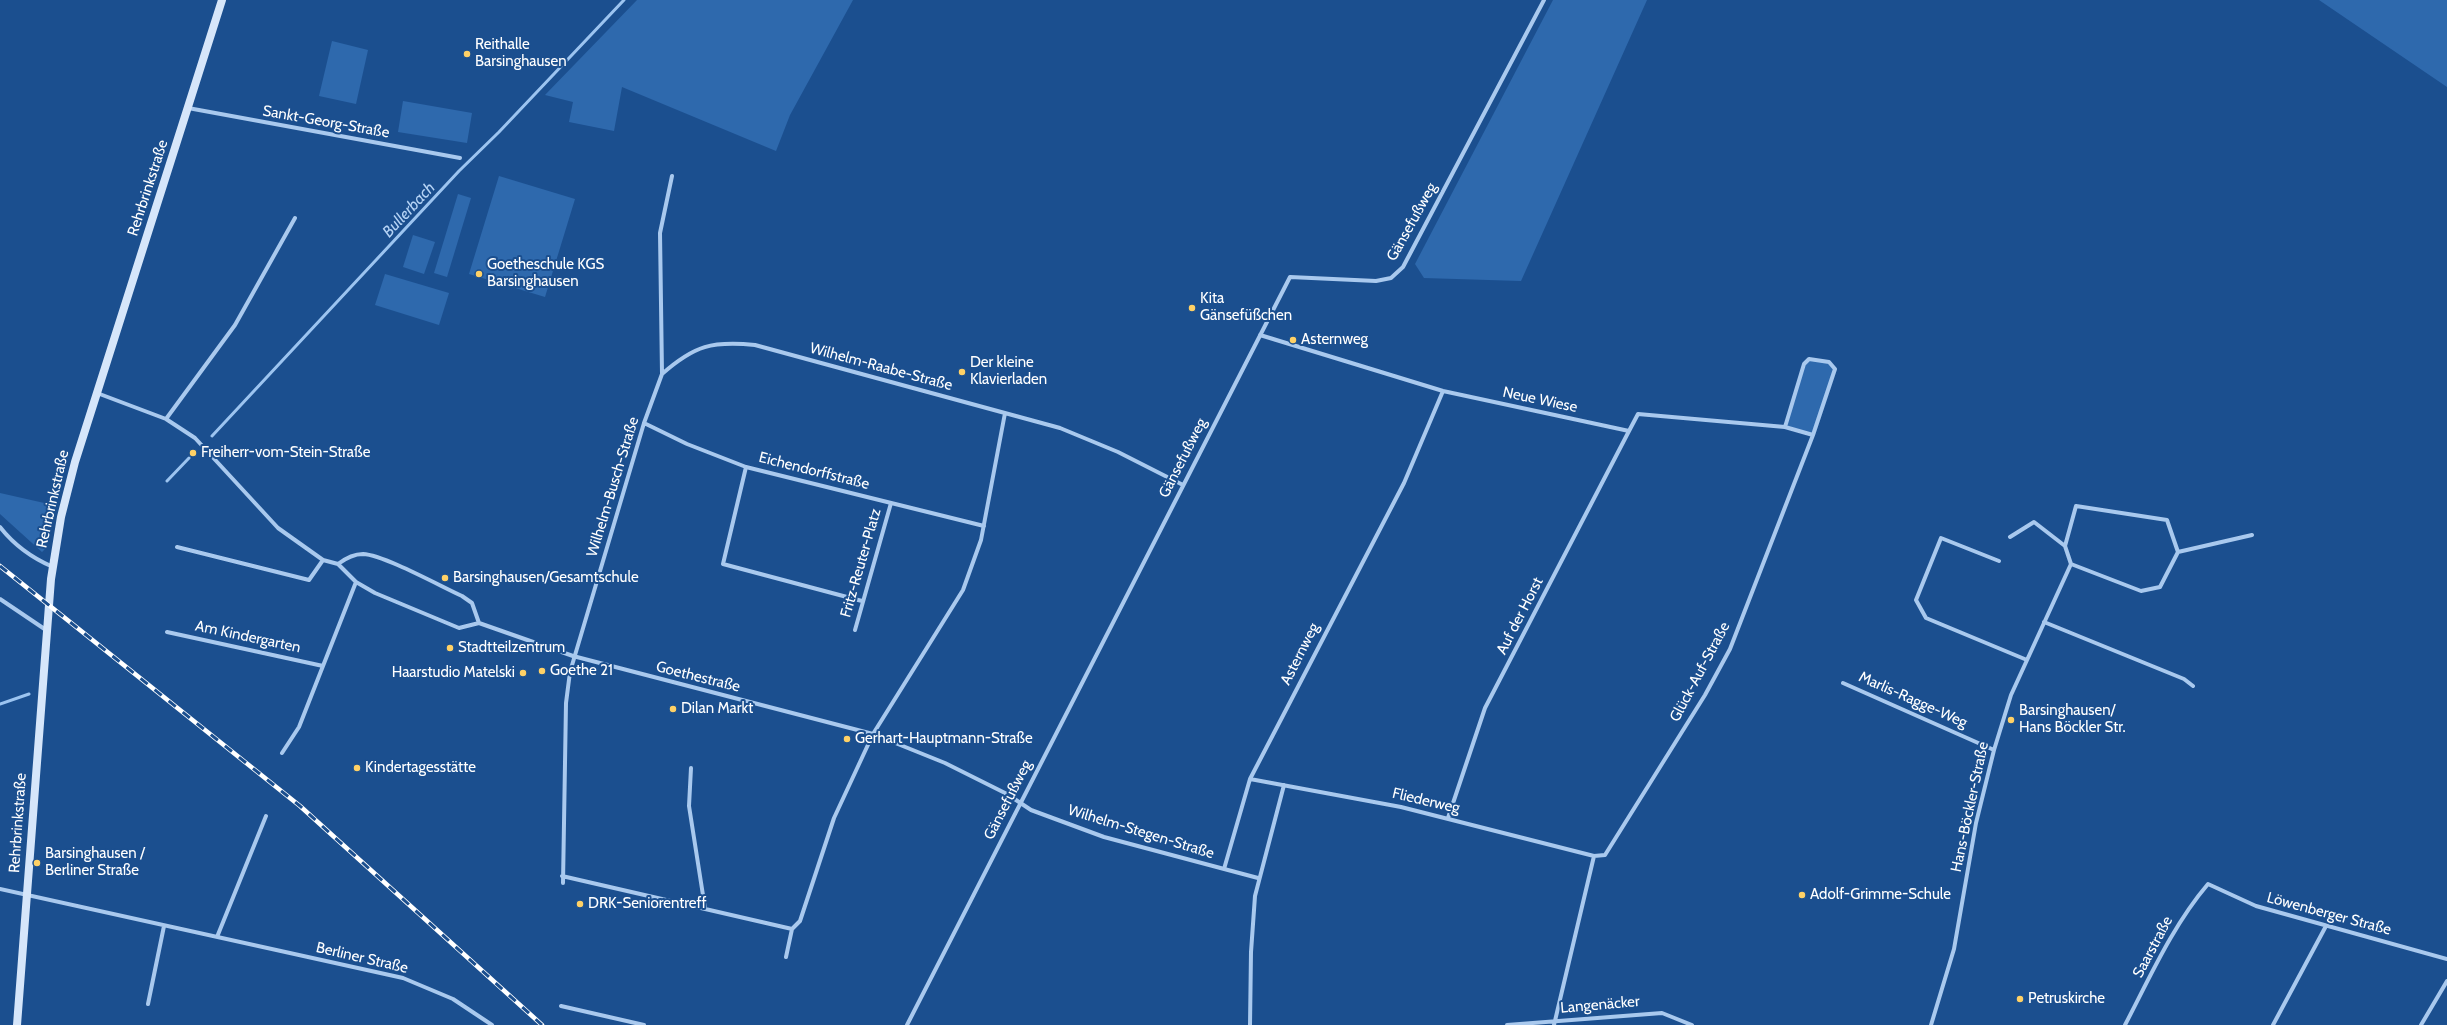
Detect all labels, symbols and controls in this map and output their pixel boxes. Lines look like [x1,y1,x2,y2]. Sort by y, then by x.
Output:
place label: Reithalle Barsinghausen [475,36,567,71]
marker: Reithalle Barsinghausen [462,49,472,59]
street label: Sankt-Georg-Straße [261,102,391,142]
street label: Rehrbrinkstraße [124,138,172,238]
water label: Bullerbach [379,179,439,241]
street label: Gänsefußweg [1383,180,1441,264]
place label: Goetheschule KGS Barsinghausen [487,256,604,291]
marker: Goetheschule KGS Barsinghausen [474,269,484,279]
place label: Kita Gänsefüßchen [1200,290,1292,325]
marker: Kita Gänsefüßchen [1187,303,1197,313]
place label: Asternweg [1301,331,1368,349]
marker: Asternweg [1288,335,1298,345]
street label: Wilhelm-Raabe-Straße [808,339,954,395]
place label: Der kleine Klavierladen [970,354,1047,389]
marker: Der kleine Klavierladen [957,367,967,377]
street label: Neue Wiese [1501,383,1579,417]
street label: Wilhelm-Busch-Straße [583,415,643,559]
street label: Gänsefußweg [1155,415,1211,501]
place label: Freiherr-vom-Stein-Straße [201,444,370,462]
street label: Rehrbrinkstraße [33,448,73,550]
marker: Freiherr-vom-Stein-Straße [188,448,198,458]
street label: Eichendorffstraße [757,449,871,493]
street label: Fritz-Reuter-Platz [837,507,885,619]
place label: Barsinghausen/Gesamtschule [453,569,639,587]
marker: Barsinghausen/Gesamtschule [440,573,450,583]
street label: Auf der Horst [1493,574,1547,658]
street label: Am Kindergarten [194,617,302,657]
street label: Glück-Auf-Straße [1666,619,1734,725]
street label: Asternweg [1277,620,1323,688]
place label: Stadtteilzentrum [458,639,565,657]
marker: Stadtteilzentrum [445,643,455,653]
street label: Goethestraße [654,658,742,696]
place label: Goethe 21 [550,662,613,680]
place label: Haarstudio Matelski [392,664,515,682]
marker: Goethe 21 [537,666,547,676]
marker: Haarstudio Matelski [518,668,528,678]
street label: Marlis-Ragge-Weg [1856,668,1970,732]
place label: Dilan Markt [681,700,753,718]
place label: Barsinghausen/ Hans Böckler Str. [2019,702,2126,737]
marker: Dilan Markt [668,704,678,714]
marker: Barsinghausen/ Hans Böckler Str. [2006,715,2016,725]
place label: Gerhart-Hauptmann-Straße [855,730,1033,748]
marker: Gerhart-Hauptmann-Straße [842,734,852,744]
street label: Hans-Böckler-Straße [1947,740,1993,874]
street label: Gänsefußweg [980,757,1036,843]
place label: Kindertagesstätte [365,759,476,777]
marker: Kindertagesstätte [352,763,362,773]
street label: Rehrbrinkstraße [6,772,30,874]
street label: Fliederweg [1390,784,1462,818]
street label: Wilhelm-Stegen-Straße [1066,801,1216,863]
place label: Barsinghausen / Berliner Straße [45,845,145,880]
marker: Barsinghausen / Berliner Straße [32,858,42,868]
place label: Adolf-Grimme-Schule [1810,886,1951,904]
street label: Löwenberger Straße [2265,889,2393,939]
marker: Adolf-Grimme-Schule [1797,890,1807,900]
place label: DRK-Seniorentreff [588,895,706,913]
marker: DRK-Seniorentreff [575,899,585,909]
street label: Saarstraße [2129,913,2177,981]
street label: Berliner Straße [314,939,410,977]
place label: Petruskirche [2028,990,2105,1008]
street label: Langenäcker [1560,993,1640,1017]
marker: Petruskirche [2015,994,2025,1004]

